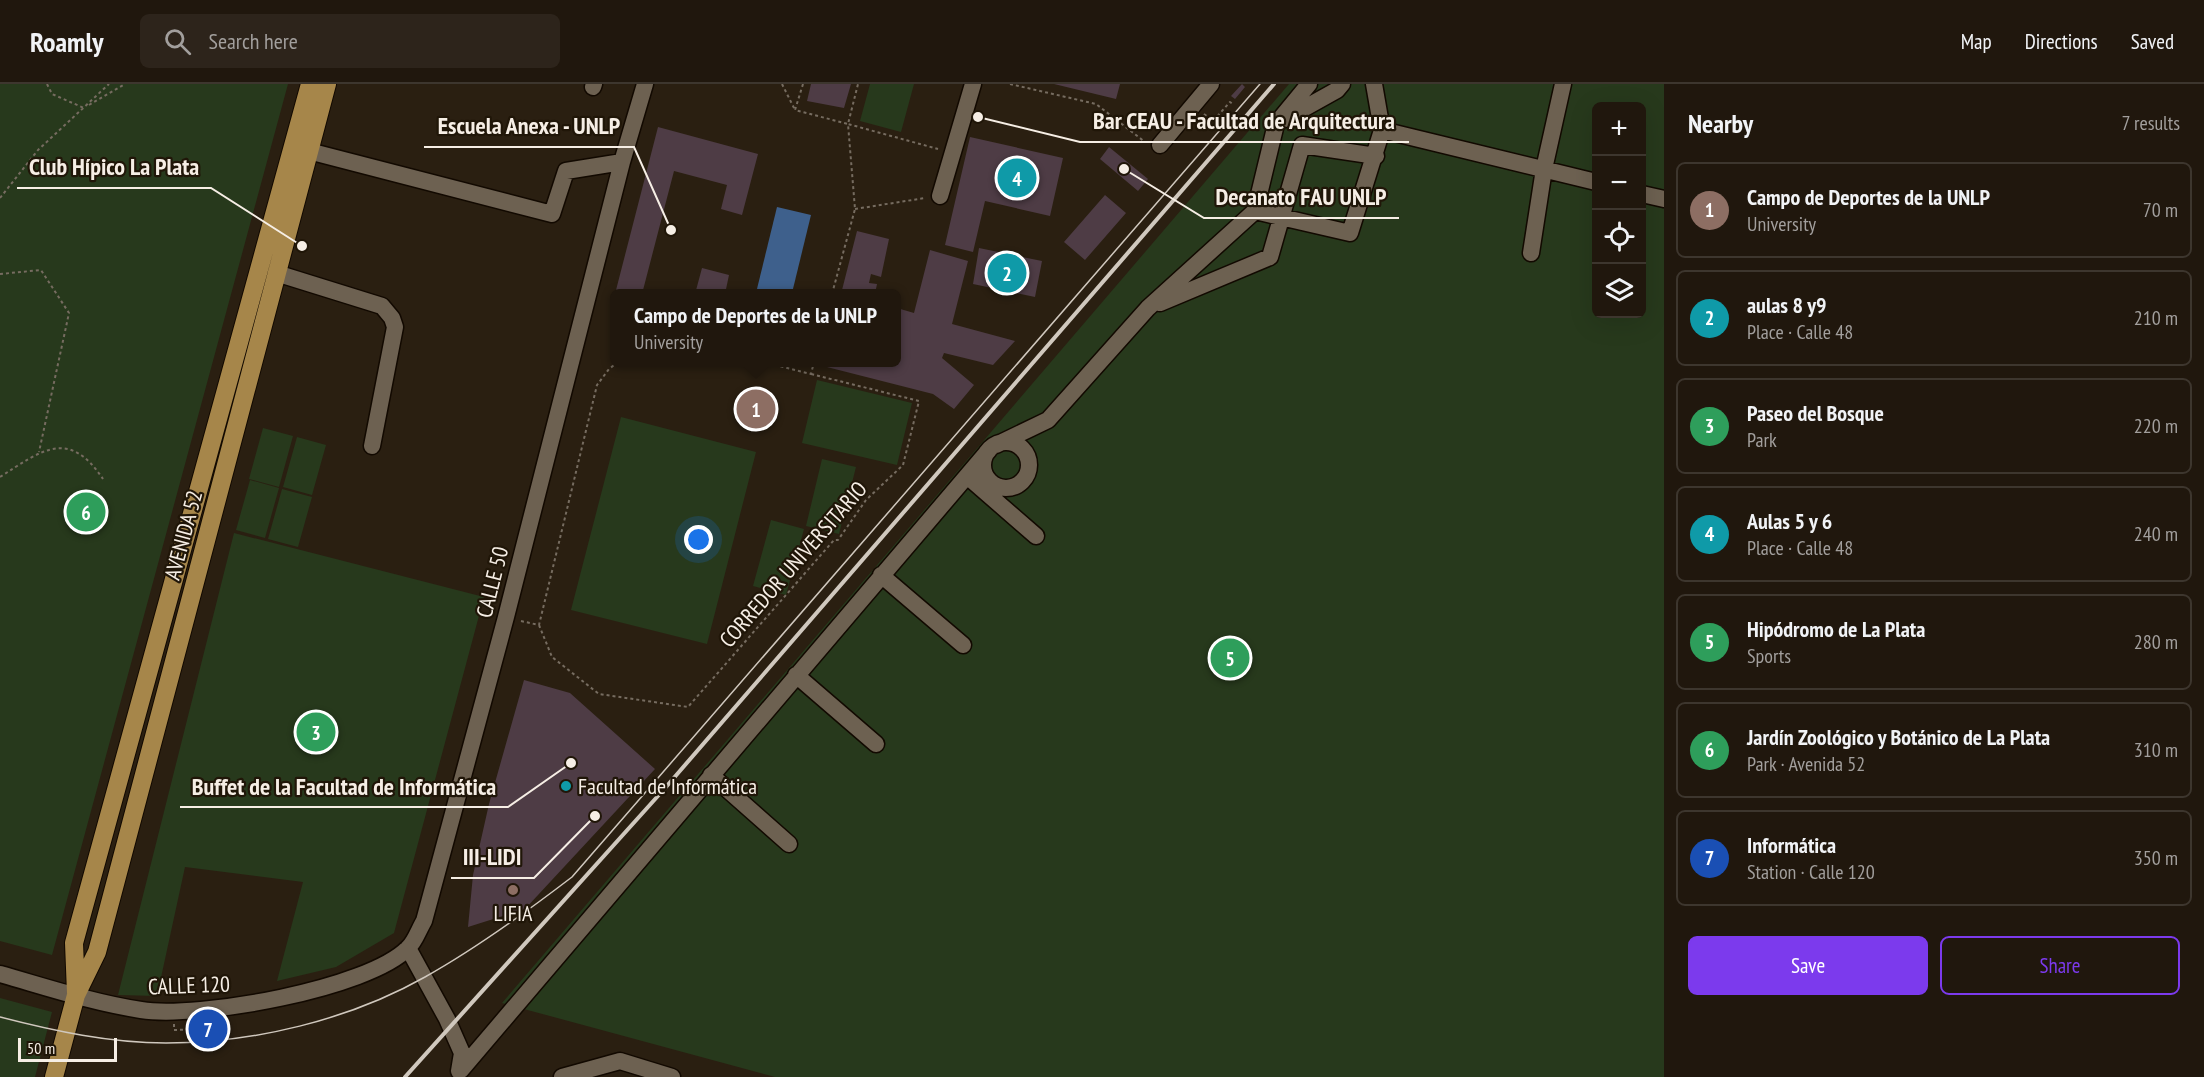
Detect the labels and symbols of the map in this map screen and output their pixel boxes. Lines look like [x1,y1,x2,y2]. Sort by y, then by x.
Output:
callout: Bar CEAU - Facultad de Arquitectura [1080,100,1409,142]
callout: Escuela Anexa - UNLP [424,105,634,147]
text: Bar CEAU - Facultad de Arquitectura [1093,105,1395,136]
text: Escuela Anexa - UNLP [438,110,621,141]
callout: Club Hípico La Plata [17,146,211,188]
text: Club Hípico La Plata [29,151,199,182]
pin: 4 [998,156,1036,200]
callout: Decanato FAU UNLP [1204,176,1399,218]
text: Decanato FAU UNLP [1216,181,1387,212]
pin: 2 [988,250,1026,296]
pin: 1 [736,386,776,432]
street label: CORREDOR UNIVERSITARIO [713,475,873,653]
street label: AVENIDA 52 [158,487,208,583]
pin: 6 [66,490,106,534]
your location [684,525,713,554]
street label: CALLE 50 [470,544,514,620]
pin: 5 [1210,636,1250,680]
pin: 3 [296,710,336,754]
callout: Buffet de la Facultad de Informática [180,765,508,807]
text: Buffet de la Facultad de Informática [192,771,496,802]
place label: Facultad de Informática [578,772,757,800]
marker: Facultad de Informática [559,779,573,793]
callout: III-LIDI [451,836,534,878]
text: III-LIDI [463,841,521,872]
marker: LIFIA [506,883,520,897]
place label: LIFIA [494,899,533,927]
street label: CALLE 120 [148,970,231,1000]
pin: 7 [188,1006,228,1052]
scale bar [18,1035,117,1062]

